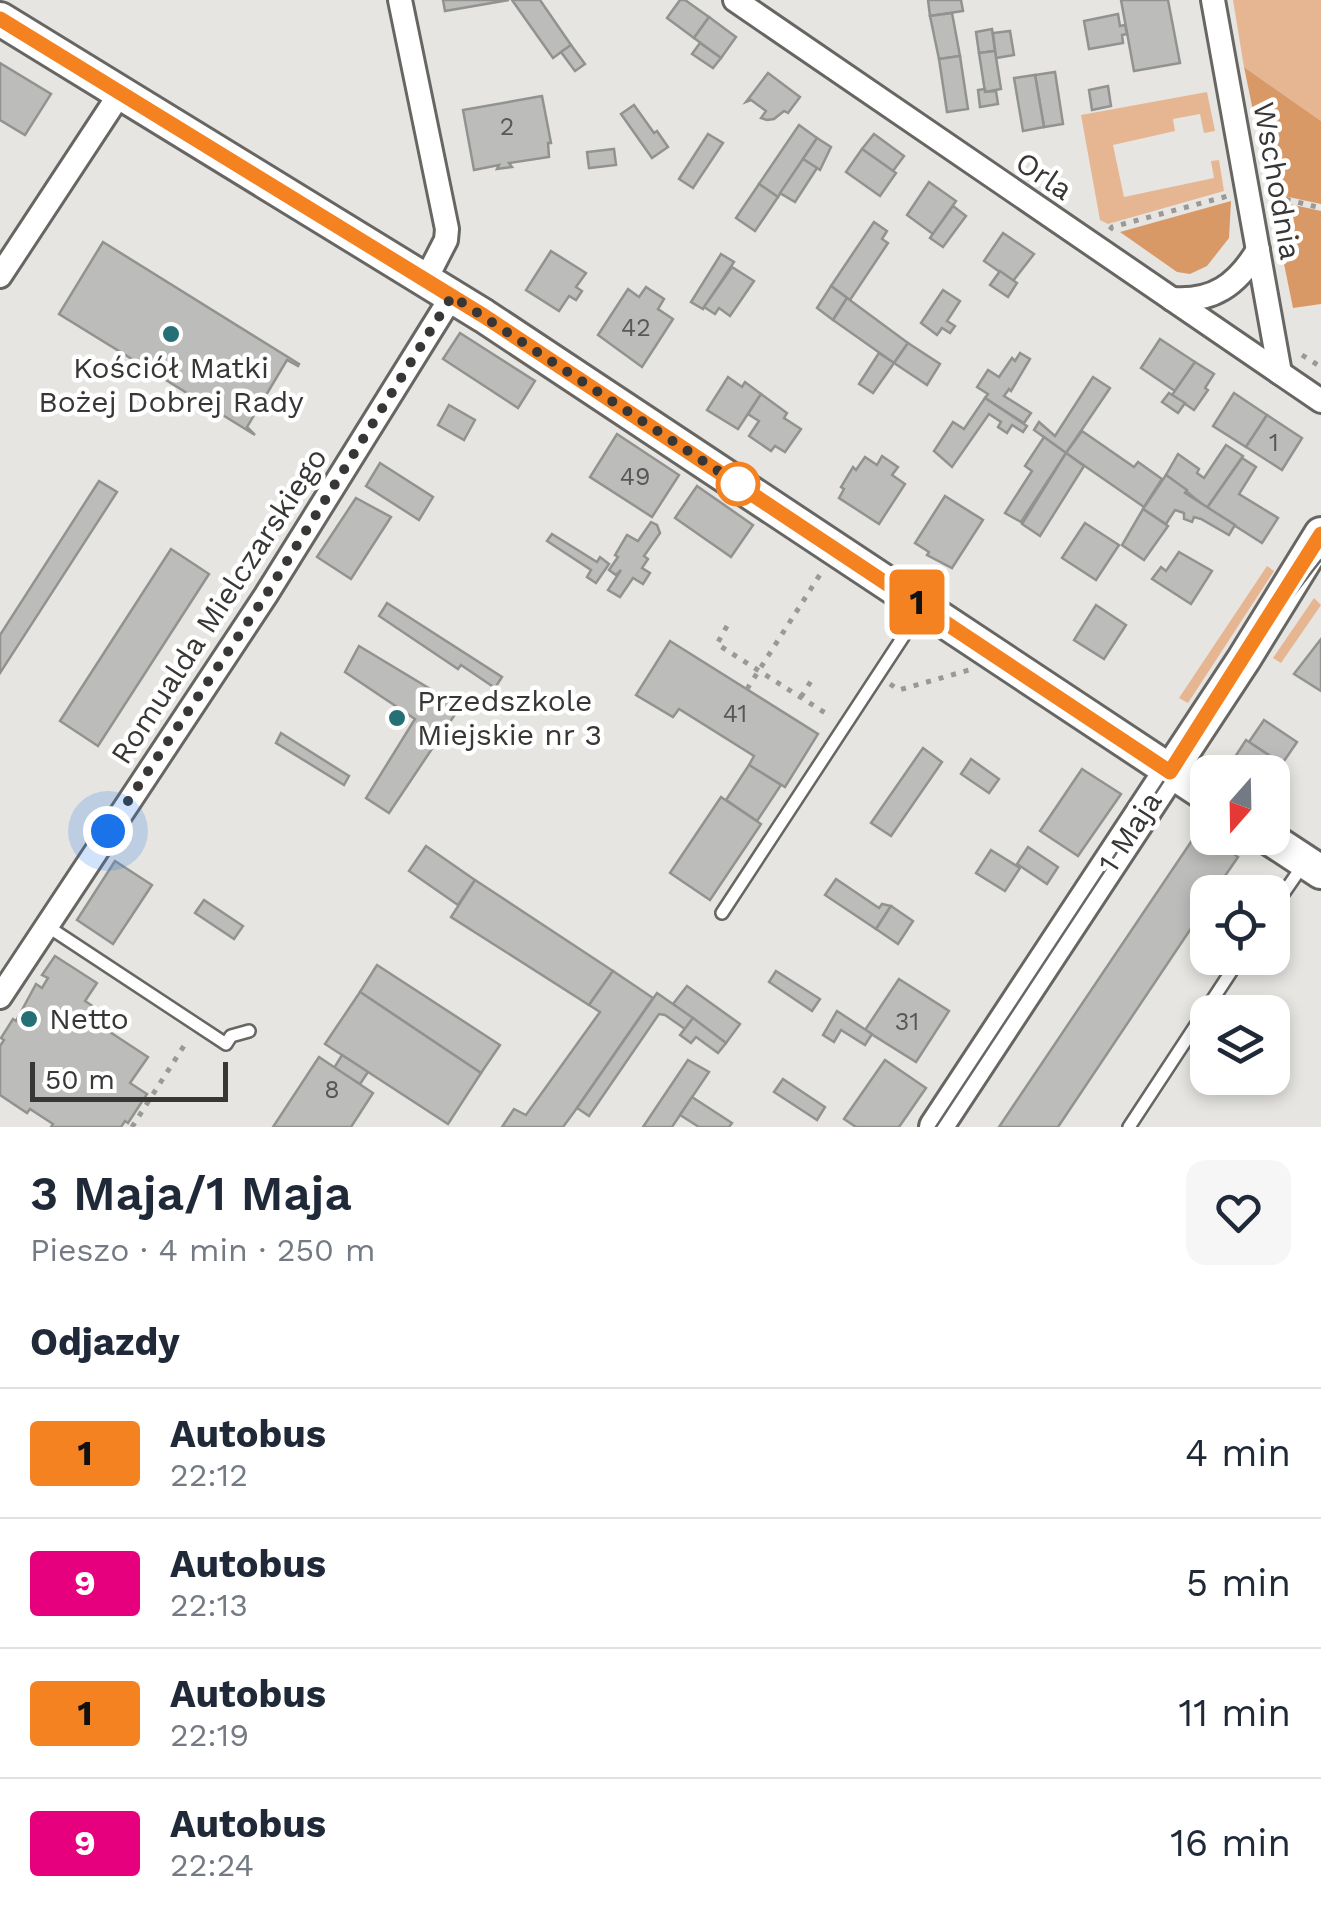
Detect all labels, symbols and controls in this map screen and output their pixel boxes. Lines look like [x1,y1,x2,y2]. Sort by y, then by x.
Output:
street label: Wschodnia [1246,99,1309,262]
house number: 2 [500,112,514,141]
street label: Orla [1009,144,1079,207]
house number: 42 [621,313,651,342]
marker: Kościół Matki Bożej Dobrej Rady [160,323,182,345]
place label: Kościół Matki Bożej Dobrej Rady [38,350,304,419]
house number: 1 [1269,428,1279,457]
street label: Romualda Mielczarskiego [103,441,334,770]
house number: 49 [620,462,650,491]
unlabelled marker [717,463,759,505]
line badge: 1 [884,570,950,634]
text: 1 [909,581,925,623]
place label: Przedszkole Miejskie nr 3 [417,683,602,752]
house number: 41 [723,699,747,728]
marker: Przedszkole Miejskie nr 3 [386,707,408,729]
north arrow [1190,755,1290,855]
map controls [1190,755,1290,1095]
street label: 1 Maja [1091,785,1169,879]
your location [83,806,133,856]
button: locate [1190,875,1290,975]
button: layers [1190,995,1290,1095]
place label: Netto [49,1001,129,1036]
house number: 31 [895,1007,919,1036]
marker: Netto [18,1008,40,1030]
scale bar [30,1057,228,1102]
text: 50 m [45,1063,115,1096]
house number: 8 [324,1075,340,1104]
button: heart [1186,1160,1291,1265]
text: 3 Maja/1 Maja [30,1165,352,1222]
text: Pieszo · 4 min · 250 m [30,1231,375,1269]
text: Odjazdy [30,1320,180,1364]
text: Autobus [170,1412,326,1456]
text: 4 min [1185,1431,1291,1475]
text: 1 [77,1432,93,1474]
text: 22:12 [170,1456,248,1494]
text: Autobus [170,1542,326,1586]
text: 5 min [1186,1561,1291,1605]
text: 9 [74,1562,96,1604]
text: 22:13 [170,1586,248,1624]
text: Autobus [170,1672,326,1716]
text: 11 min [1179,1691,1291,1735]
text: 1 [77,1692,93,1734]
text: 22:19 [170,1716,249,1754]
text: Autobus [170,1802,326,1846]
text: 16 min [1170,1821,1291,1865]
text: 9 [74,1822,96,1864]
text: 22:24 [170,1846,254,1884]

